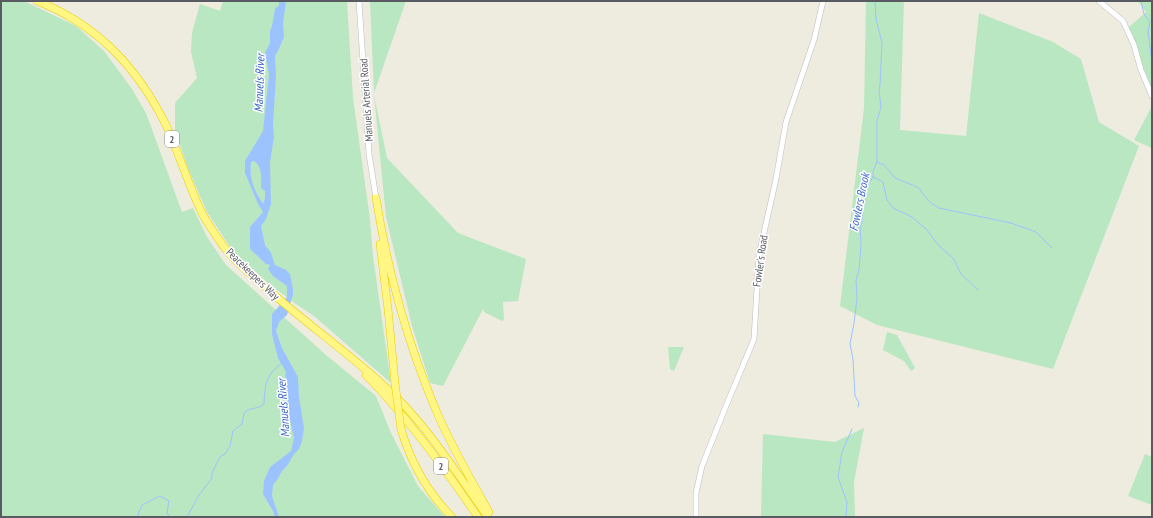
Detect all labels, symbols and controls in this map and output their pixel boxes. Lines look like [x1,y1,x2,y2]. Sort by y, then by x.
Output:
water label: Manuels River [250,52,268,113]
street label: Manuels Arterial Road [356,58,376,142]
road number: 2 [165,131,179,147]
water label: Fowlers Brook [846,170,873,232]
street label: Fowler's Road [749,234,771,288]
street label: Peacekeepers Way [223,245,283,304]
water label: Manuels River [273,377,293,438]
road number: 2 [434,458,448,474]

